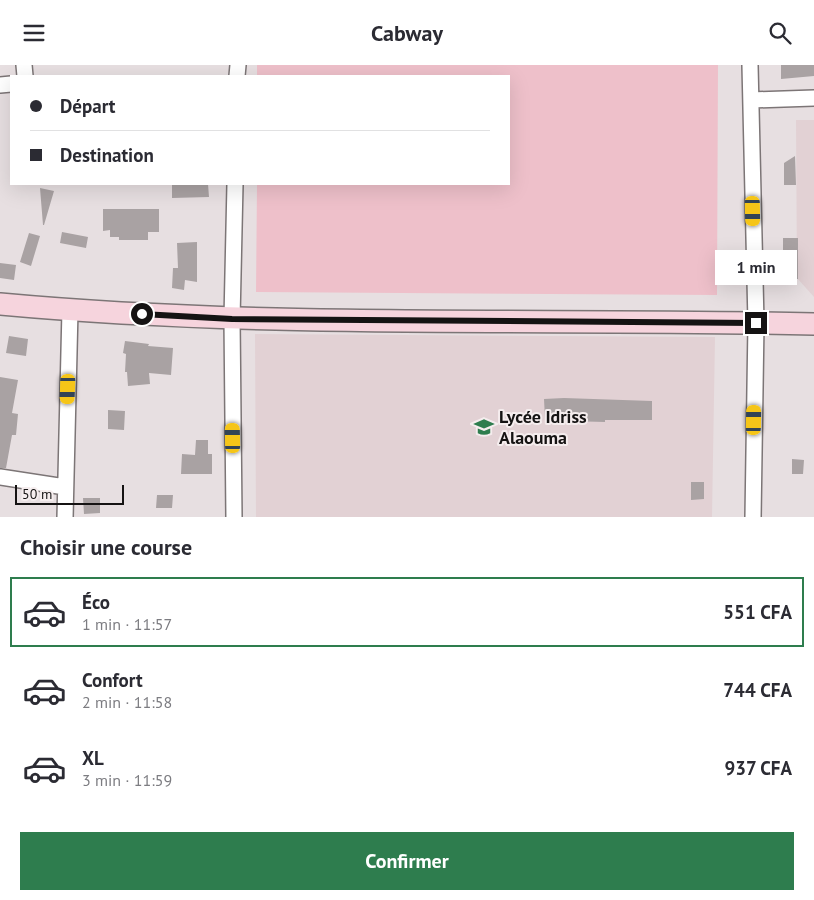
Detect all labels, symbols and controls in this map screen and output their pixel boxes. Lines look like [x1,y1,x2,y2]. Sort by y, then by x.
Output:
icon: menu [20,19,48,47]
text: Cabway [371,19,443,47]
icon: search [766,19,794,47]
text: Départ [60,94,116,118]
text: Destination [60,143,154,167]
car [745,196,760,226]
callout: 1 min [715,251,797,285]
text: 1 min [736,257,776,277]
route start [131,303,153,325]
route end [745,312,767,334]
car [59,374,76,404]
place label: Lycée Idriss Alaouma [499,405,587,449]
car [746,405,761,435]
school or university icon: Lycée Idriss Alaouma [473,416,495,438]
car [225,423,240,453]
scale bar [15,483,124,506]
text: 50 m [22,485,52,503]
text: Choisir une course [20,533,192,561]
icon: car [22,590,67,635]
text: Éco [82,590,110,614]
text: 551 CFA [723,600,792,624]
text: 1 min · 11:57 [82,614,172,634]
icon: car [22,668,67,713]
text: Confort [82,668,143,692]
text: 744 CFA [723,678,792,702]
text: 2 min · 11:58 [82,692,172,712]
icon: car [22,746,67,791]
text: XL [82,746,104,770]
text: 937 CFA [724,756,792,780]
text: 3 min · 11:59 [82,770,172,790]
button: Confirmer [20,832,794,890]

